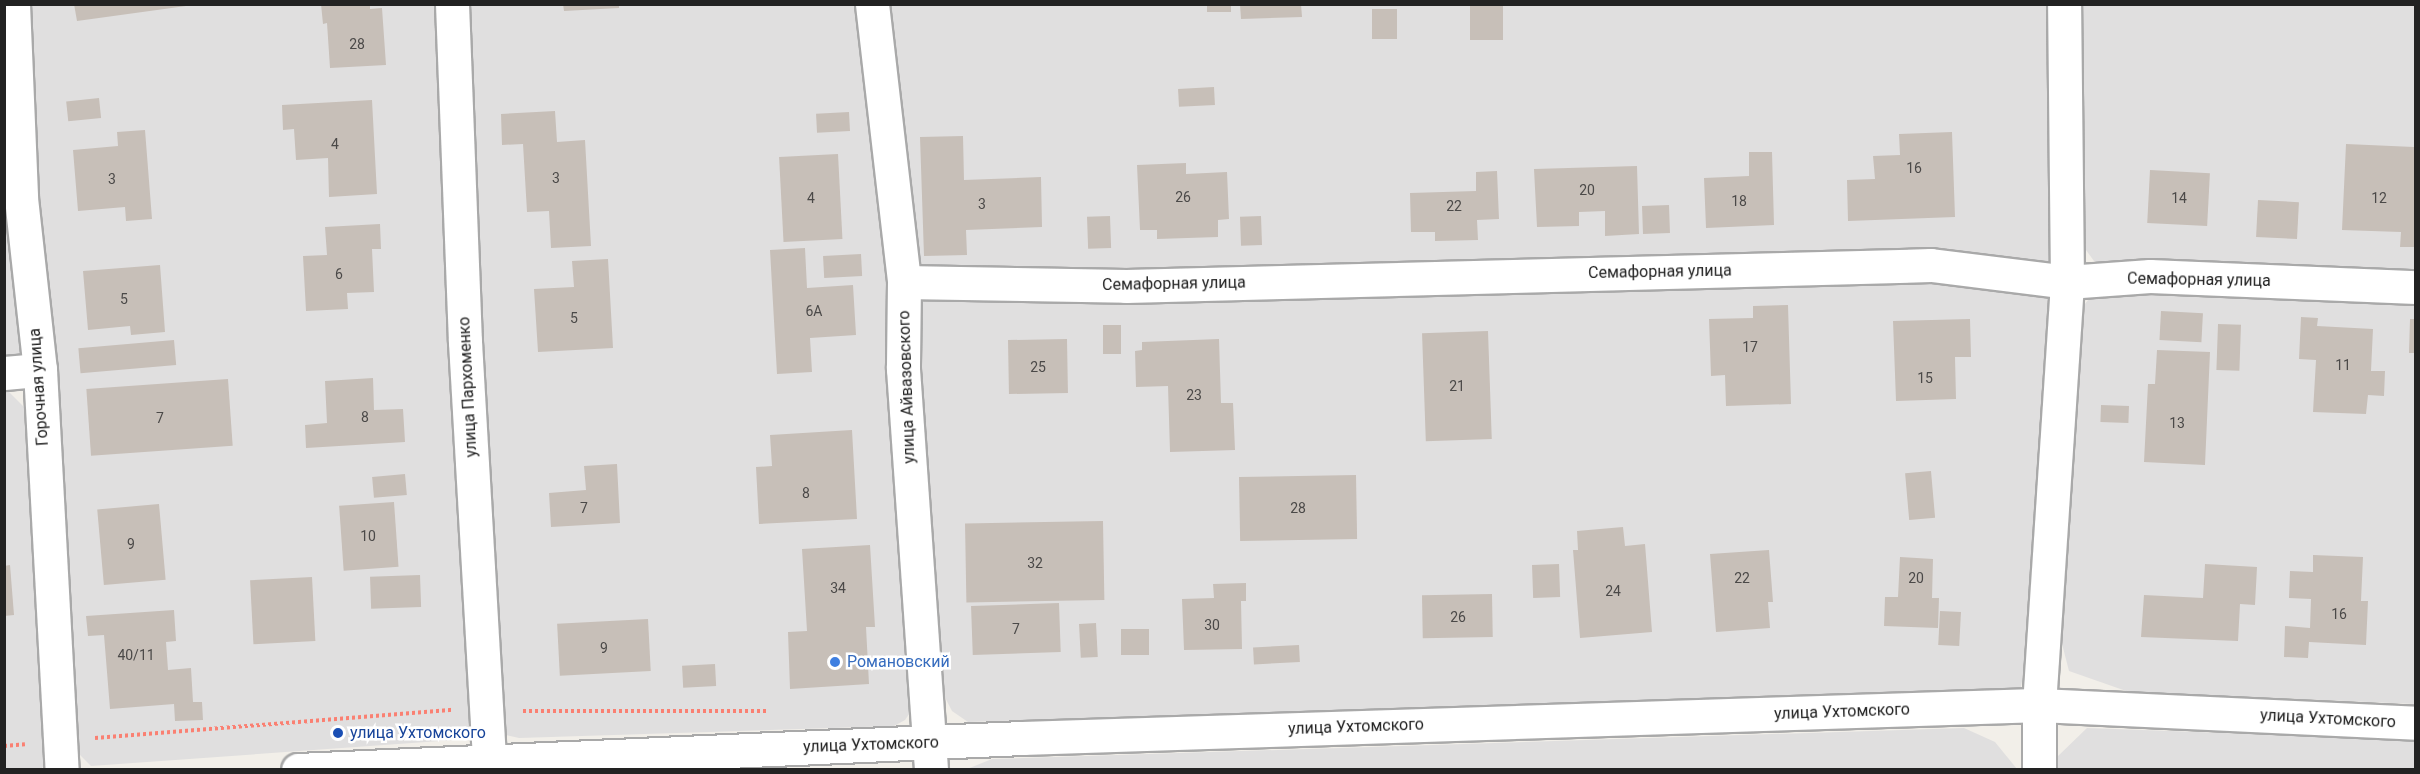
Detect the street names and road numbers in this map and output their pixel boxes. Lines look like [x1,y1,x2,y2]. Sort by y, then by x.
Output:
street label: Семафорная улица [1588,261,1732,283]
street label: Семафорная улица [2127,269,2271,291]
street label: Семафорная улица [1102,273,1246,295]
street label: улица Айвазовского [895,310,919,464]
street label: улица Пархоменко [455,316,481,458]
street label: Горочная улица [25,327,53,447]
street label: улица Ухтомского [1774,700,1910,724]
street label: улица Ухтомского [2260,706,2396,732]
street label: улица Ухтомского [1288,715,1424,739]
street label: улица Ухтомского [803,733,939,757]

